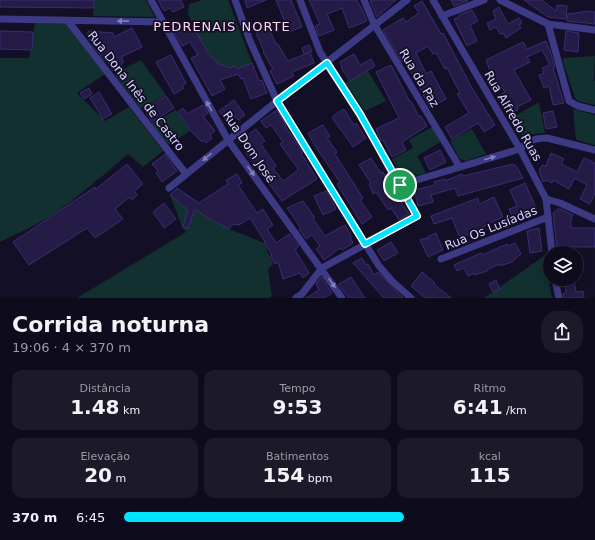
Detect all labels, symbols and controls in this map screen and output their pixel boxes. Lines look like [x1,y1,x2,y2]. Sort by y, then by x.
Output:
one-way arrow [116,18,129,24]
district label: PEDRENAIS NORTE [153,19,291,34]
street label: Rua Dona Inês de Castro [85,28,187,154]
street label: Rua da Paz [396,46,442,110]
street label: Rua Alfredo Ruas [481,68,545,164]
one-way arrow [206,100,213,111]
street label: Rua Dom José [220,109,278,185]
one-way arrow [202,152,213,161]
one-way arrow [484,155,496,161]
one-way arrow [247,166,255,176]
pin [383,168,417,202]
icon: arrive [389,174,411,196]
street label: Rua Os Lusíadas [443,203,539,253]
map controls [543,246,583,286]
button: layers [543,246,583,286]
one-way arrow [328,278,336,288]
button: share [541,311,583,353]
text: Corrida noturna [12,312,209,337]
text: 19:06 · 4 × 370 m [12,340,131,355]
text: Distância [80,382,131,395]
text: Tempo [279,382,316,395]
text: Ritmo [474,382,506,395]
text: 1.48 [70,395,120,419]
text: 9:53 [273,395,322,419]
text: 6:41 [453,395,503,419]
text: km [120,404,140,417]
text: /km [503,404,527,417]
text: Elevação [80,450,130,463]
text: Batimentos [266,450,329,463]
text: kcal [479,450,501,463]
text: 20 [84,463,112,487]
text: 154 [263,463,304,487]
text: 115 [469,463,511,487]
text: m [112,472,126,485]
text: bpm [304,472,332,485]
text: 370 m [12,510,57,525]
text: 6:45 [76,510,105,525]

